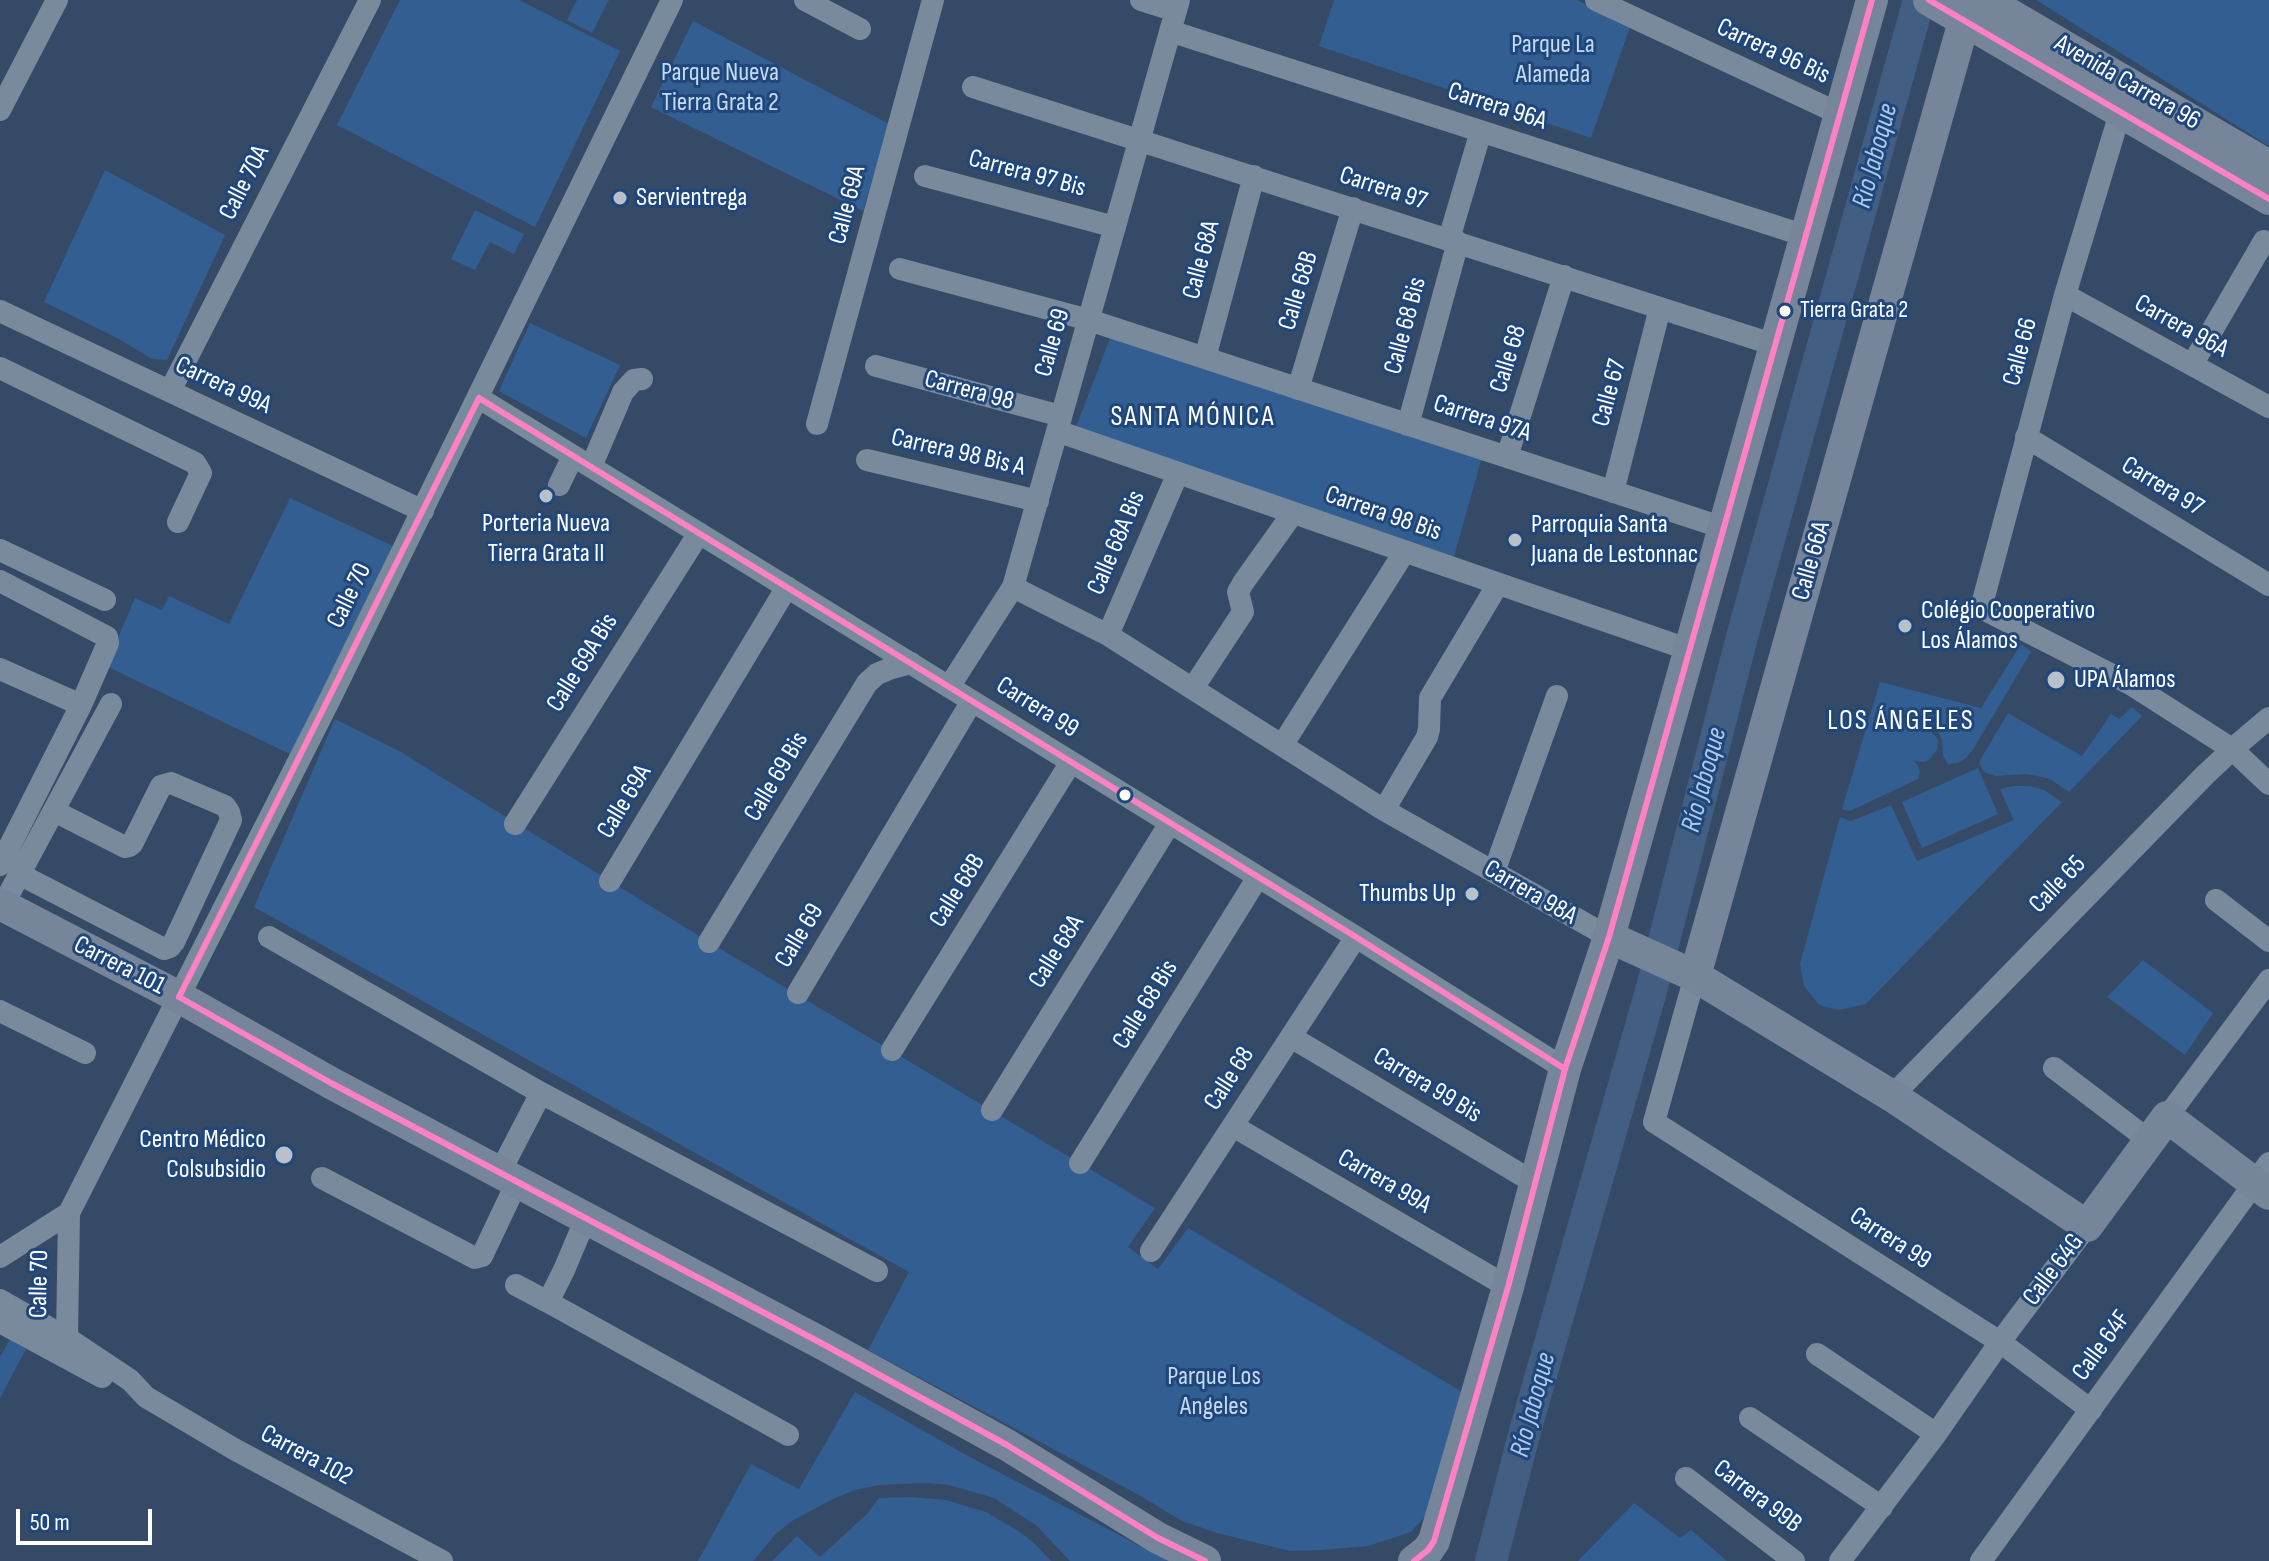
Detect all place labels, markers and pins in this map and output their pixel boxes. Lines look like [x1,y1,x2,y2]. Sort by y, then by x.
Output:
place label: Servientrega [636,182,747,214]
marker: Servientrega [611,189,629,207]
place label: Tierra Grata 2 [1800,297,1908,325]
marker: Tierra Grata 2 [1777,303,1793,319]
marker: Porteria Nueva Tierra Grata II [537,487,555,505]
place label: Porteria Nueva Tierra Grata II [482,508,610,570]
place label: Parroquia Santa Juana de Lestonnac [1531,509,1698,570]
marker: Parroquia Santa Juana de Lestonnac [1506,531,1524,549]
place label: Colégio Cooperativo Los Álamos [1921,595,2095,656]
marker: Colégio Cooperativo Los Álamos [1896,617,1914,635]
place label: UPA Álamos [2074,664,2176,696]
marker: UPA Álamos [2045,669,2067,691]
unlabelled marker [1117,787,1133,803]
place label: Thumbs Up [1359,878,1456,910]
marker: Thumbs Up [1463,885,1481,903]
place label: Centro Médico Colsubsidio [139,1124,266,1186]
marker: Centro Médico Colsubsidio [273,1144,295,1166]

